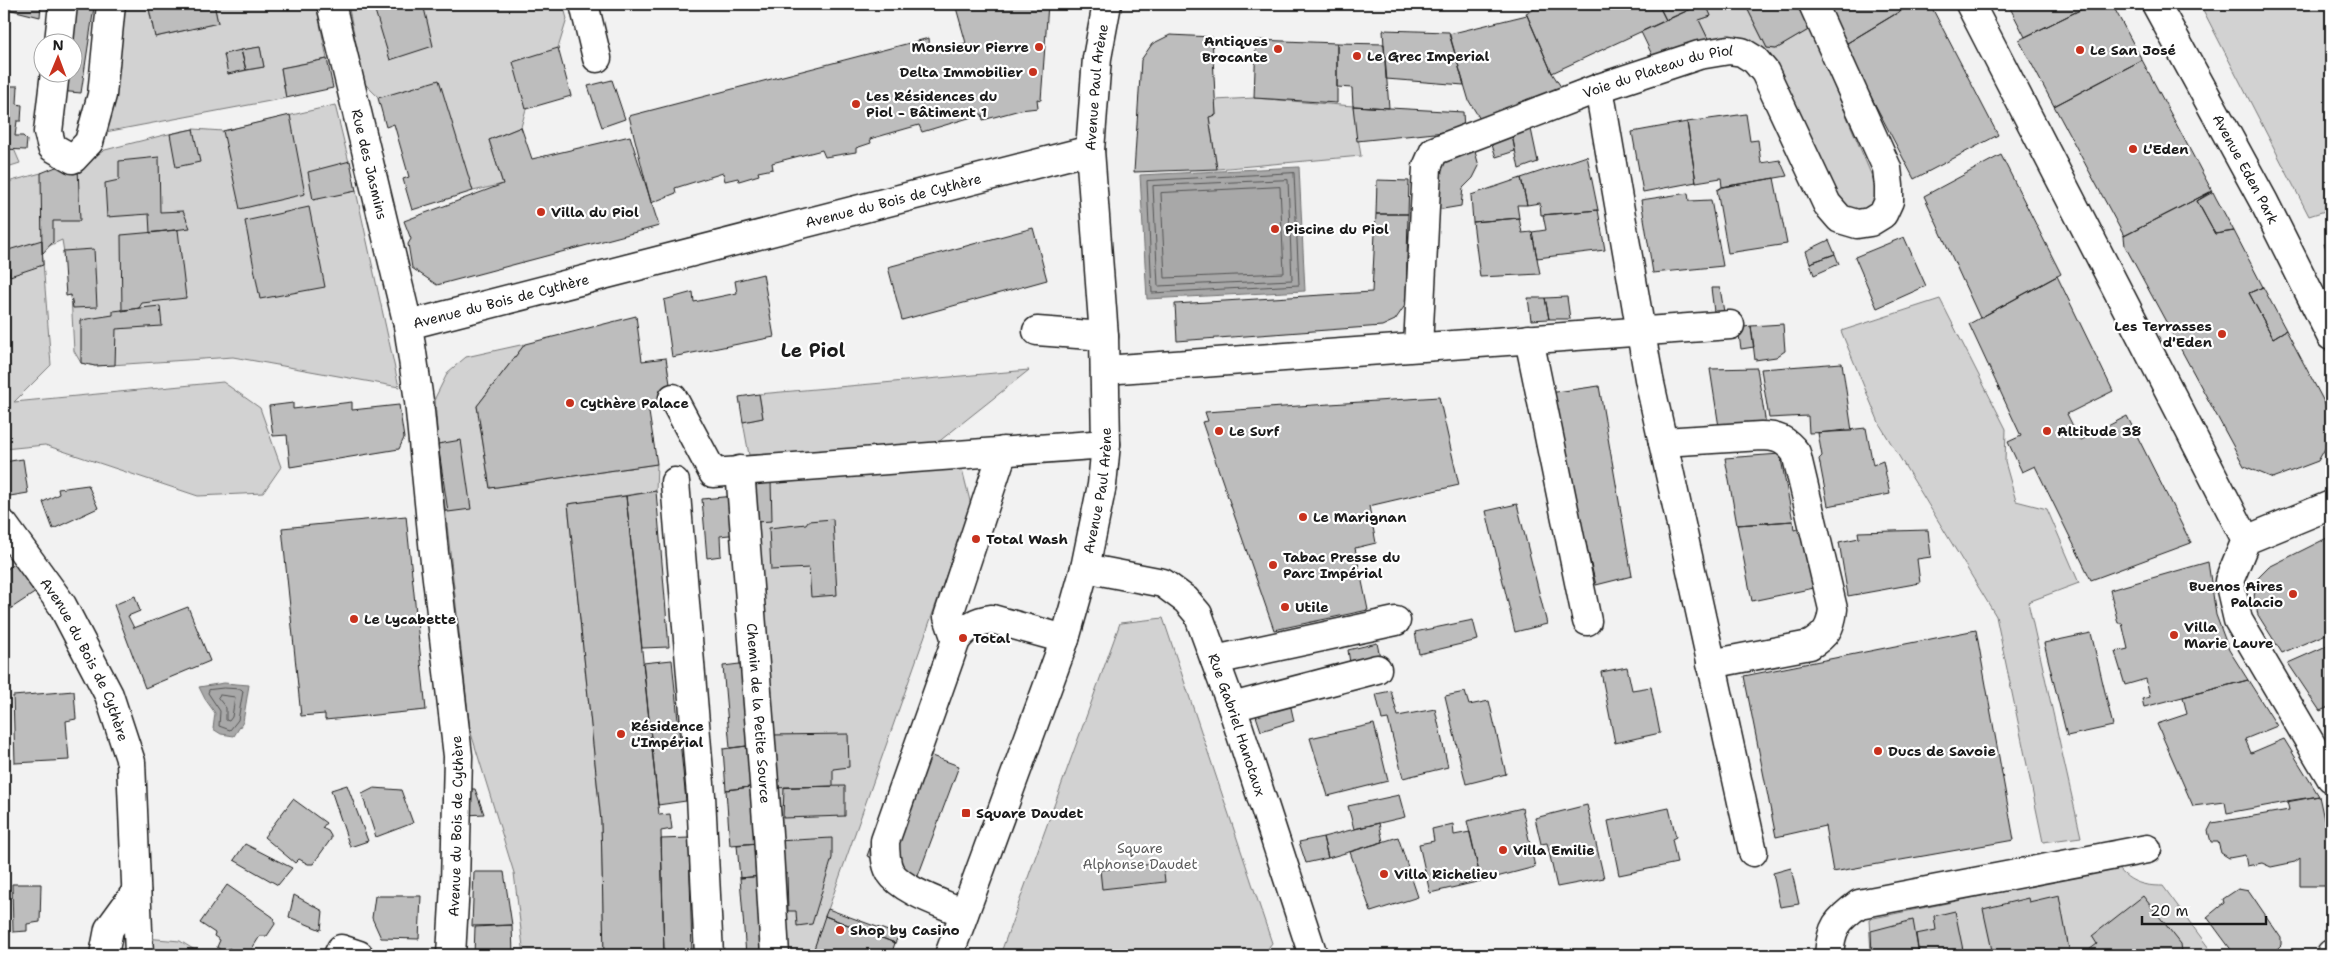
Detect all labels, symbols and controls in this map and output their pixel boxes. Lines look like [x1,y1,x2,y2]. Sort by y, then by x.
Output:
street label: Avenue Paul Arène [1081,22,1112,151]
north arrow [32,32,82,82]
place label: Antiques Brocante [1202,32,1268,66]
text: N [53,36,64,54]
place label: Monsieur Pierre [912,38,1029,56]
marker: Monsieur Pierre [1033,41,1045,53]
street label: Voie du Plateau du Piol [1580,41,1735,102]
place label: Le San José [2090,41,2176,59]
marker: Antiques Brocante [1272,43,1284,55]
marker: Le San José [2074,44,2086,56]
place label: Le Grec Imperial [1367,47,1490,65]
marker: Le Grec Imperial [1351,50,1363,62]
place label: Delta Immobilier [899,63,1023,81]
marker: Delta Immobilier [1027,66,1039,78]
place label: Les Résidences du Piol - Bâtiment 1 [866,87,998,121]
marker: Les Résidences du Piol - Bâtiment 1 [850,98,862,110]
street label: Rue des Jasmins [348,107,391,222]
street label: Avenue Eden Park [2209,111,2283,227]
place label: L'Eden [2143,140,2189,158]
marker: L'Eden [2127,143,2139,155]
street label: Avenue du Bois de Cythère [803,169,983,232]
place label: Villa du Piol [551,203,639,221]
marker: Villa du Piol [535,206,547,218]
place label: Piscine du Piol [1285,220,1389,238]
marker: Piscine du Piol [1269,223,1281,235]
street label: Avenue du Bois de Cythère [411,270,591,332]
place label: Les Terrasses d'Eden [2114,317,2212,351]
marker: Les Terrasses d'Eden [2216,328,2228,340]
district label: Le Piol [781,338,846,363]
place label: Cythère Palace [580,394,689,412]
marker: Cythère Palace [564,397,576,409]
place label: Le Surf [1229,422,1280,440]
place label: Altitude 38 [2057,422,2141,440]
marker: Le Surf [1213,425,1225,437]
marker: Altitude 38 [2041,425,2053,437]
street label: Avenue Paul Arène [1079,427,1115,555]
place label: Le Marignan [1313,508,1406,526]
marker: Le Marignan [1297,511,1309,523]
place label: Total Wash [986,530,1068,548]
marker: Total Wash [970,533,982,545]
place label: Tabac Presse du Parc Impérial [1283,548,1400,582]
marker: Tabac Presse du Parc Impérial [1267,559,1279,571]
street label: Avenue du Bois de Cythère [36,574,133,744]
place label: Buenos Aires Palacio [2189,577,2283,611]
marker: Buenos Aires Palacio [2287,588,2299,600]
place label: Utile [1295,598,1329,616]
marker: Utile [1279,601,1291,613]
place label: Le Lycabette [364,610,456,628]
marker: Le Lycabette [348,613,360,625]
place label: Villa Marie Laure [2184,618,2274,652]
street label: Chemin de la Petite Source [743,622,775,804]
place label: Total [973,629,1010,647]
marker: Villa Marie Laure [2168,629,2180,641]
marker: Total [957,632,969,644]
street label: Rue Gabriel Hanotaux [1204,651,1270,799]
place label: Résidence L'Impérial [631,717,704,751]
marker: Résidence L'Impérial [615,728,627,740]
street label: Avenue du Bois de Cythère [444,735,467,917]
place label: Ducs de Savoie [1888,742,1996,760]
marker: Ducs de Savoie [1872,745,1884,757]
place label: Square Daudet [976,804,1083,822]
marker: Square Daudet [960,807,972,819]
park label: Square Alphonse Daudet [1082,839,1198,873]
place label: Villa Emilie [1513,841,1595,859]
marker: Villa Emilie [1497,844,1509,856]
place label: Villa Richelieu [1394,865,1498,883]
marker: Villa Richelieu [1378,868,1390,880]
scale bar [2142,894,2266,926]
text: 20 m [2150,901,2189,921]
place label: Shop by Casino [850,921,960,939]
marker: Shop by Casino [834,924,846,936]

